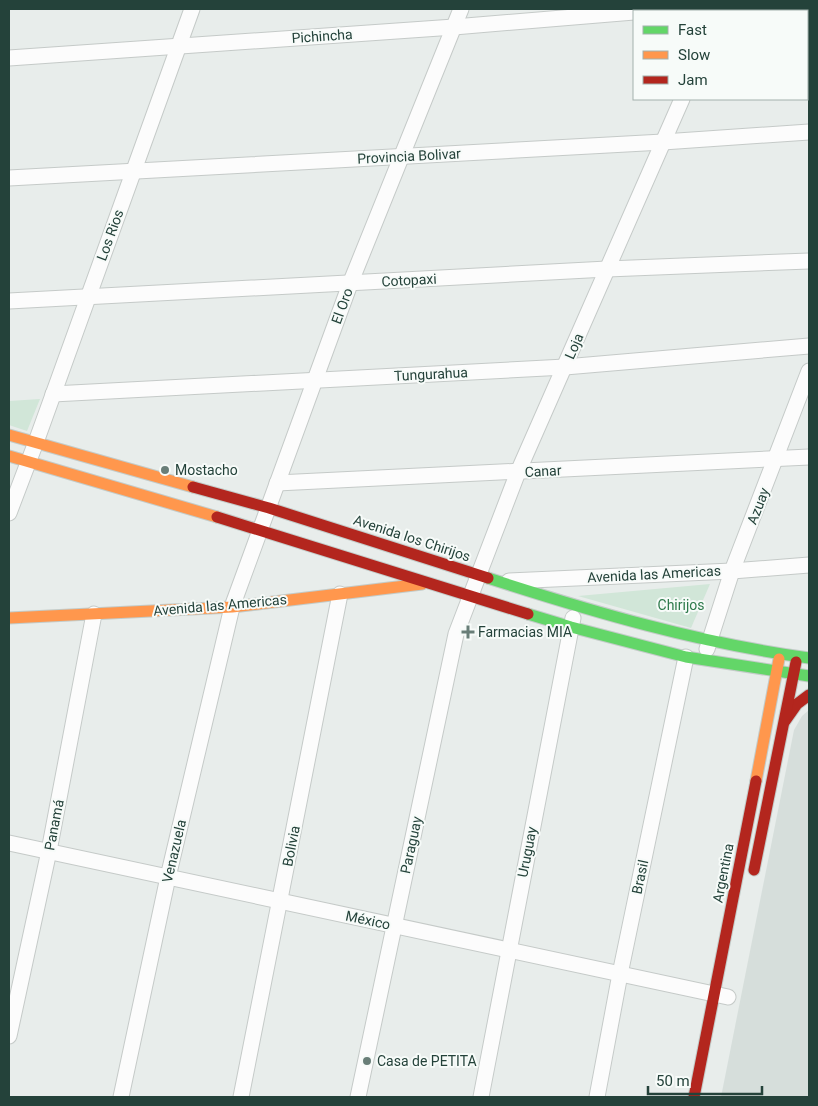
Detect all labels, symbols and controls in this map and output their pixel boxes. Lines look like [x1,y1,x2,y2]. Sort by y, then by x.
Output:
legend [633,10,808,100]
text: Fast [678,21,707,39]
street label: Pichincha [291,26,353,46]
text: Slow [678,46,710,64]
text: Jam [678,71,708,89]
street label: Provincia Bolivar [357,145,461,167]
street label: Los Rios [93,207,127,263]
street label: Cotopaxi [381,271,437,289]
street label: El Oro [328,286,356,326]
street label: Loja [561,331,587,361]
street label: Tungurahua [394,364,468,384]
place label: Mostacho [175,462,238,478]
street label: Canar [524,462,562,480]
marker: Mostacho [159,464,171,476]
street label: Azuay [744,485,772,527]
street label: Avenida los Chirijos [351,512,473,564]
street label: Avenida las Americas [587,563,721,585]
street label: Avenida las Americas [153,591,287,619]
park label: Chirijos [658,597,704,613]
place label: Farmacias MIA [478,624,572,640]
marker: Farmacias MIA [462,626,474,638]
street label: Panamá [41,798,67,852]
street label: Paraguay [397,815,425,875]
street label: Venazuela [159,818,189,884]
street label: Bolivia [279,824,303,868]
street label: Uruguay [514,825,540,879]
street label: Argentina [709,842,737,904]
street label: Brasil [629,858,651,896]
street label: México [344,907,392,933]
place label: Casa de PETITA [377,1053,477,1069]
marker: Casa de PETITA [361,1055,373,1067]
scale bar [648,1064,762,1096]
text: 50 m [656,1072,690,1090]

